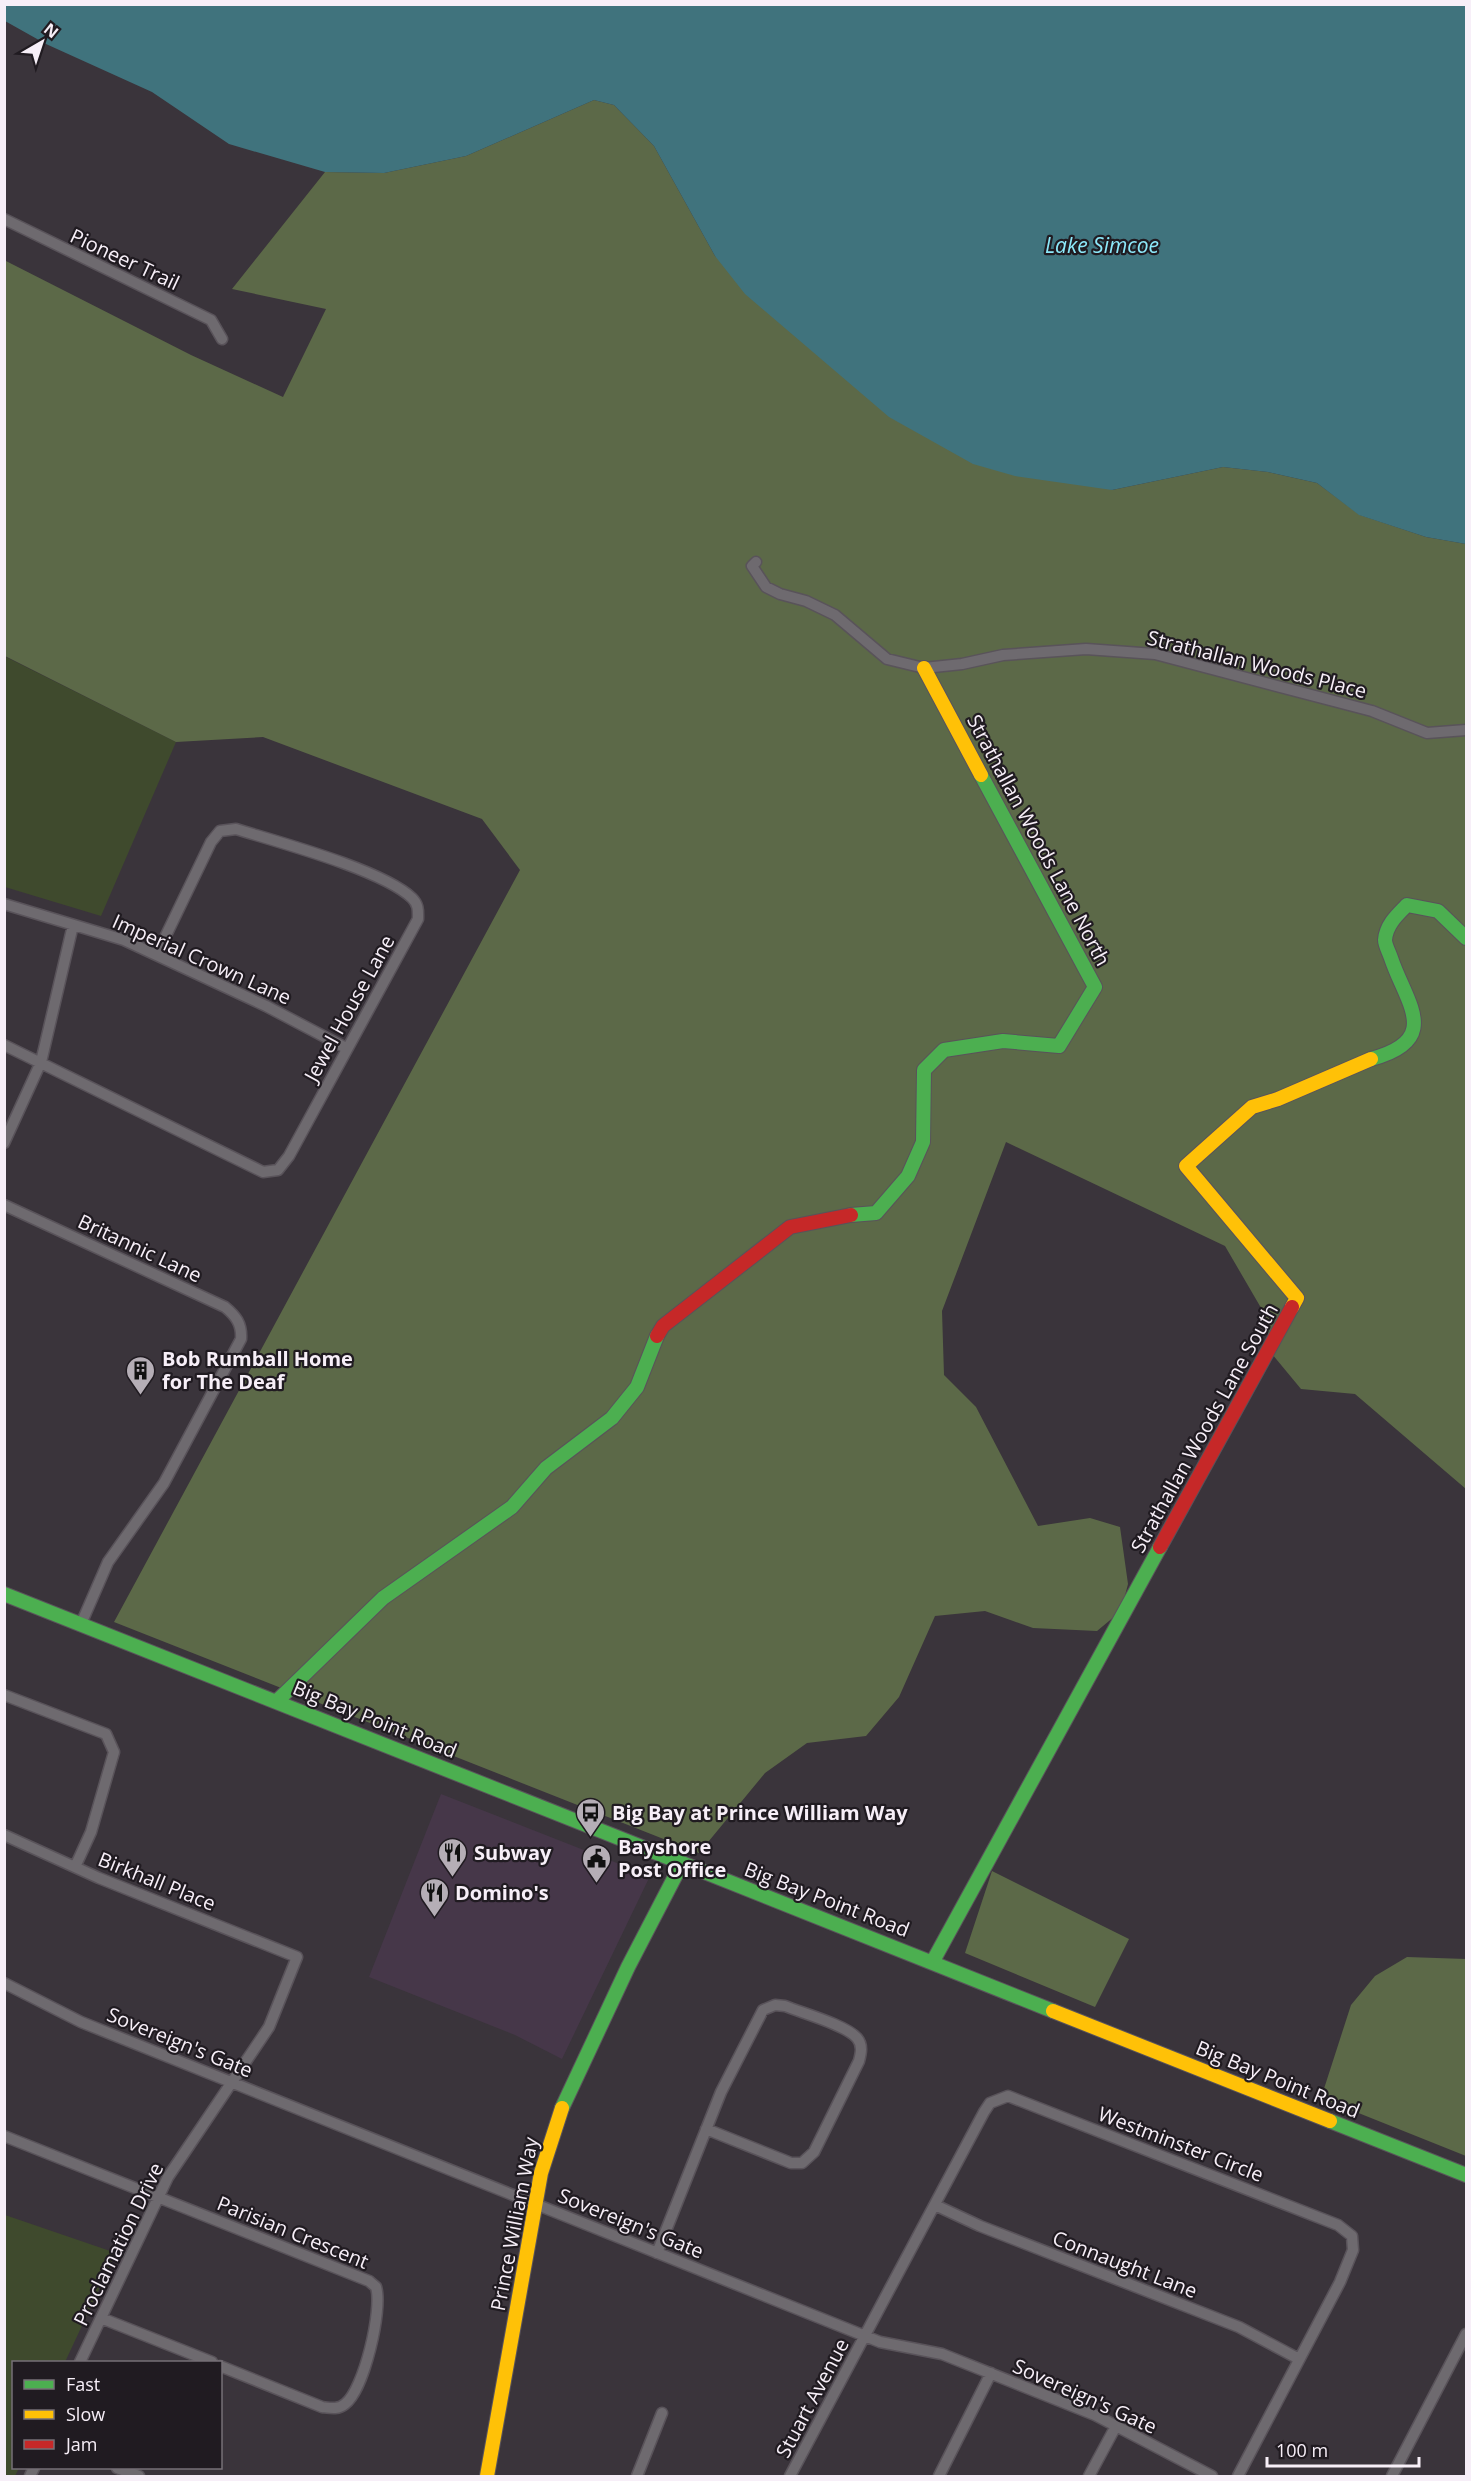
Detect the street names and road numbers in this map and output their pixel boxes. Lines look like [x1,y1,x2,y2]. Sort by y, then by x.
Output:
street label: Pioneer Trail [66,222,184,296]
street label: Strathallan Woods Place [1145,624,1369,704]
street label: Strathallan Woods Lane North [961,710,1117,970]
street label: Imperial Crown Lane [108,907,296,1011]
street label: Jewel House Lane [297,930,400,1088]
street label: Britannic Lane [74,1207,206,1289]
street label: Strathallan Woods Lane South [1124,1299,1284,1557]
street label: Big Bay Point Road [289,1674,461,1764]
street label: Birkhall Place [94,1845,220,1917]
street label: Big Bay Point Road [741,1855,913,1943]
street label: Sovereign's Gate [103,2000,257,2084]
street label: Big Bay Point Road [1192,2034,1364,2124]
street label: Westminster Circle [1094,2100,1268,2188]
street label: Prince William Way [484,2134,544,2313]
street label: Proclamation Drive [67,2158,169,2330]
street label: Sovereign's Gate [554,2181,708,2265]
street label: Parisian Crescent [213,2189,373,2275]
street label: Connaught Lane [1049,2224,1201,2304]
street label: Stuart Avenue [769,2334,855,2462]
street label: Sovereign's Gate [1009,2352,1161,2440]

